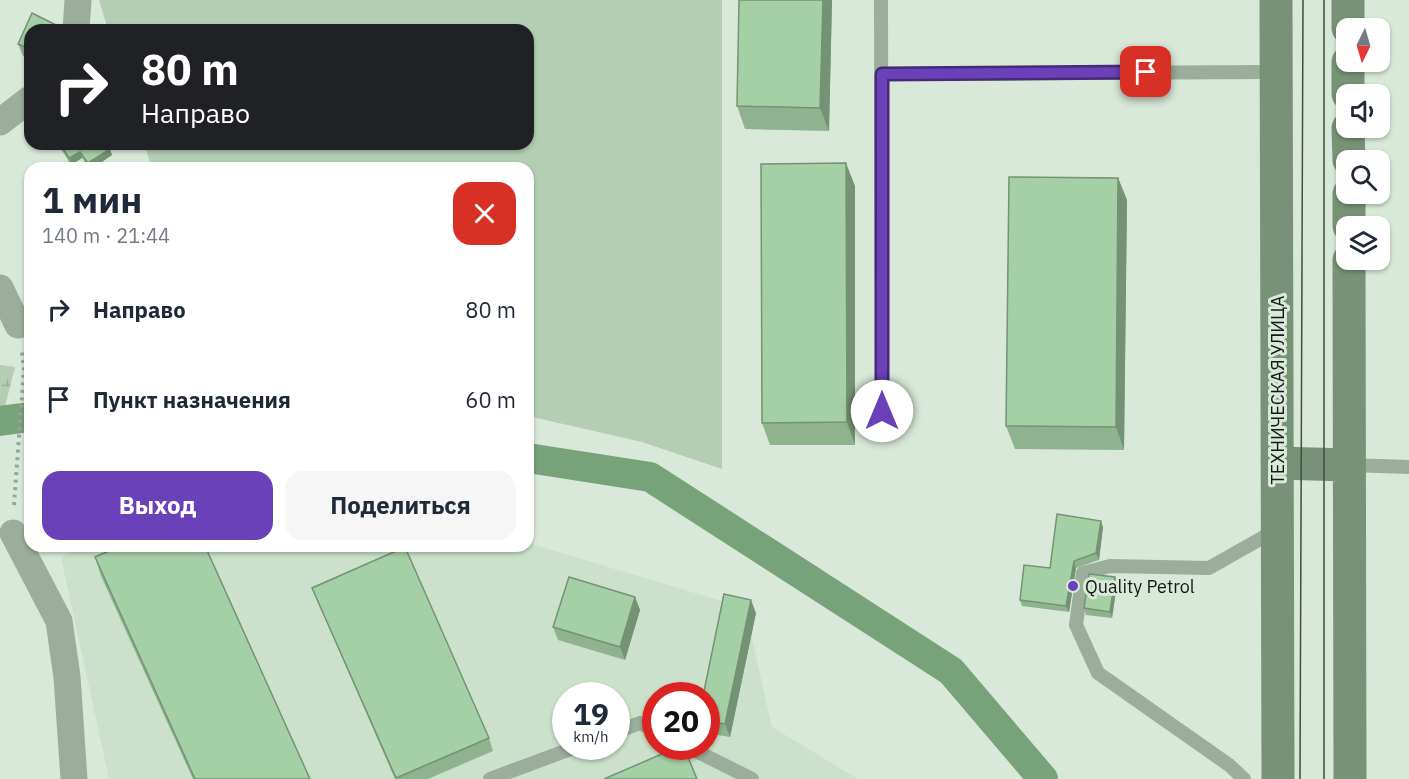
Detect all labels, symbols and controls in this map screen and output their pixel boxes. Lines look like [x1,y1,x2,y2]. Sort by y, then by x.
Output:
north arrow [1336,18,1390,72]
map controls [1336,18,1390,270]
text: 80 m [141,42,239,97]
pin [1120,46,1171,97]
icon: right [42,48,120,126]
icon: arrive [1129,55,1162,88]
button: sound [1336,84,1390,138]
text: Направо [141,95,250,130]
button: search [1336,150,1390,204]
text: 1 мин [42,176,142,223]
button: close [453,182,516,245]
button: layers [1336,216,1390,270]
text: 140 m · 21:44 [42,222,170,249]
icon: right [42,293,75,326]
text: Направо [93,295,186,324]
text: 80 m [465,295,516,324]
street label: ТЕХНИЧЕСКАЯ УЛИЦА [1266,295,1289,485]
position arrow [850,379,914,443]
icon: arrive [42,383,75,416]
text: Пункт назначения [93,385,291,414]
text: 60 m [465,385,516,414]
button: Выход [42,471,273,540]
button: Поделиться [285,471,516,540]
place label: Quality Petrol [1085,575,1195,598]
marker: Quality Petrol [1066,579,1080,593]
speed limit sign: 20 [642,682,720,760]
text: 19 [573,694,609,733]
text: km/h [573,727,609,746]

